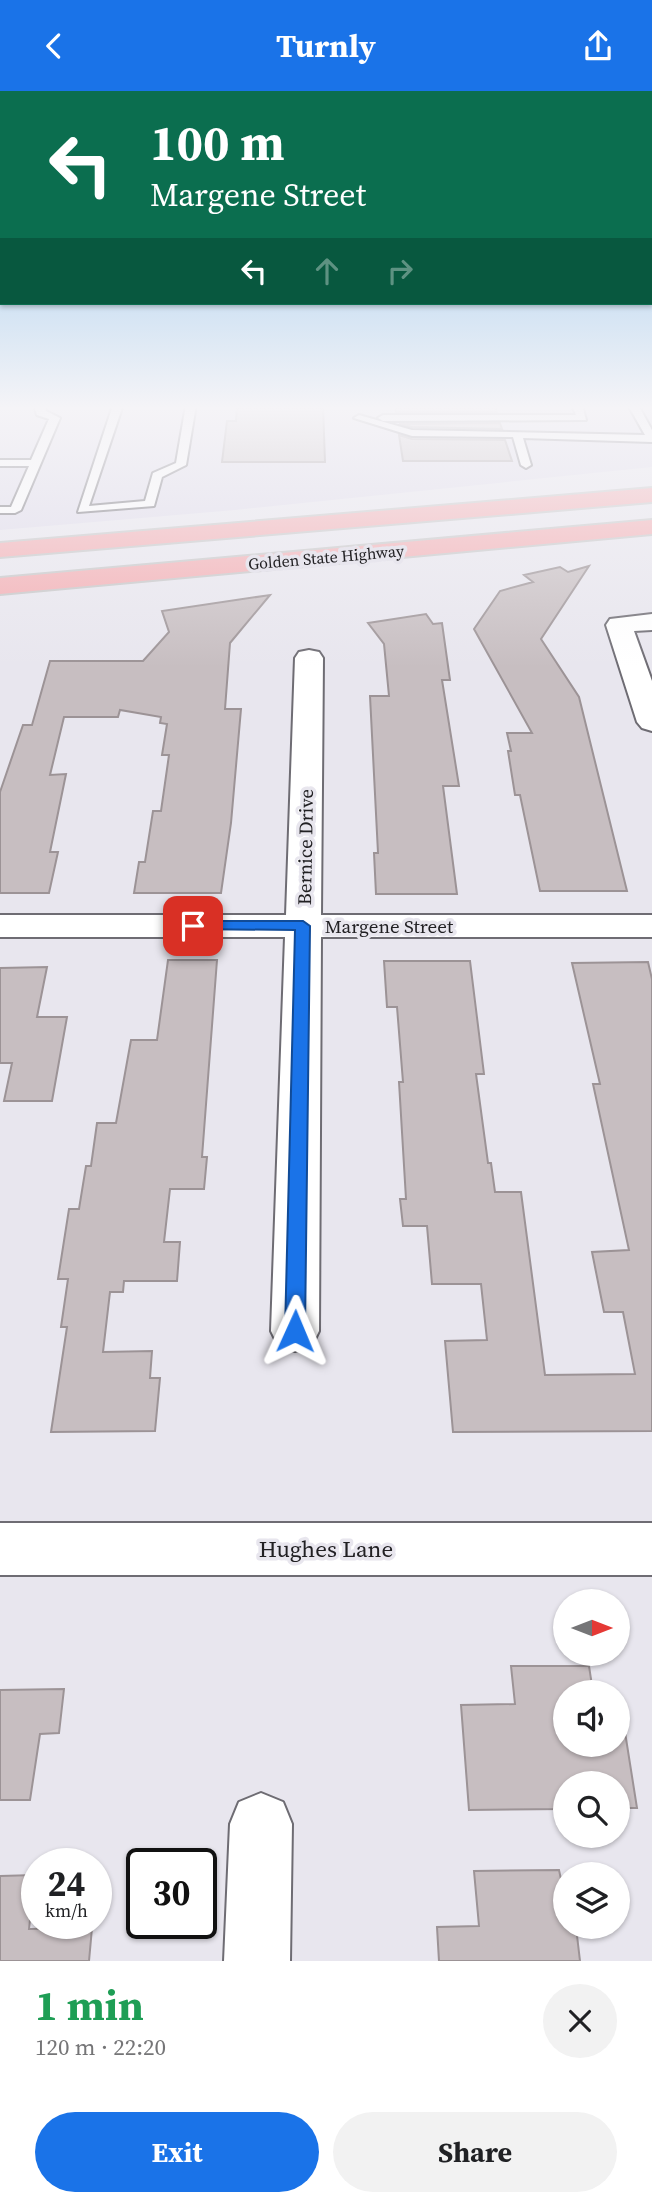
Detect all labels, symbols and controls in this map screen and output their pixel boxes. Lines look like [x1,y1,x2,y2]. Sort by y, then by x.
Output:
text: Turnly [276,24,376,68]
icon: back [35,27,73,65]
icon: share [579,27,617,65]
text: 100 m [150,109,285,176]
icon: left [35,119,126,210]
text: Margene Street [150,173,366,217]
icon: left [235,252,273,290]
icon: ahead [308,252,346,290]
icon: right [381,252,419,290]
street label: Golden State Highway [247,539,406,575]
street label: Bernice Drive [291,789,319,905]
pin [163,896,223,956]
icon: arrive [174,907,212,945]
street label: Margene Street [325,913,454,939]
position arrow [258,1294,332,1368]
street label: Hughes Lane [259,1533,393,1565]
north arrow [553,1589,630,1666]
map controls [553,1589,630,1939]
button: sound [553,1680,630,1757]
button: search [553,1771,630,1848]
speed limit sign: 30 [126,1848,217,1939]
text: 24 [48,1860,85,1908]
button: layers [553,1862,630,1939]
text: km/h [45,1898,88,1923]
text: 1 min [35,1976,144,2034]
button: close [543,1984,617,2058]
text: 120 m · 22:20 [35,2031,166,2063]
button: Exit [35,2112,319,2192]
button: Share [333,2112,617,2192]

